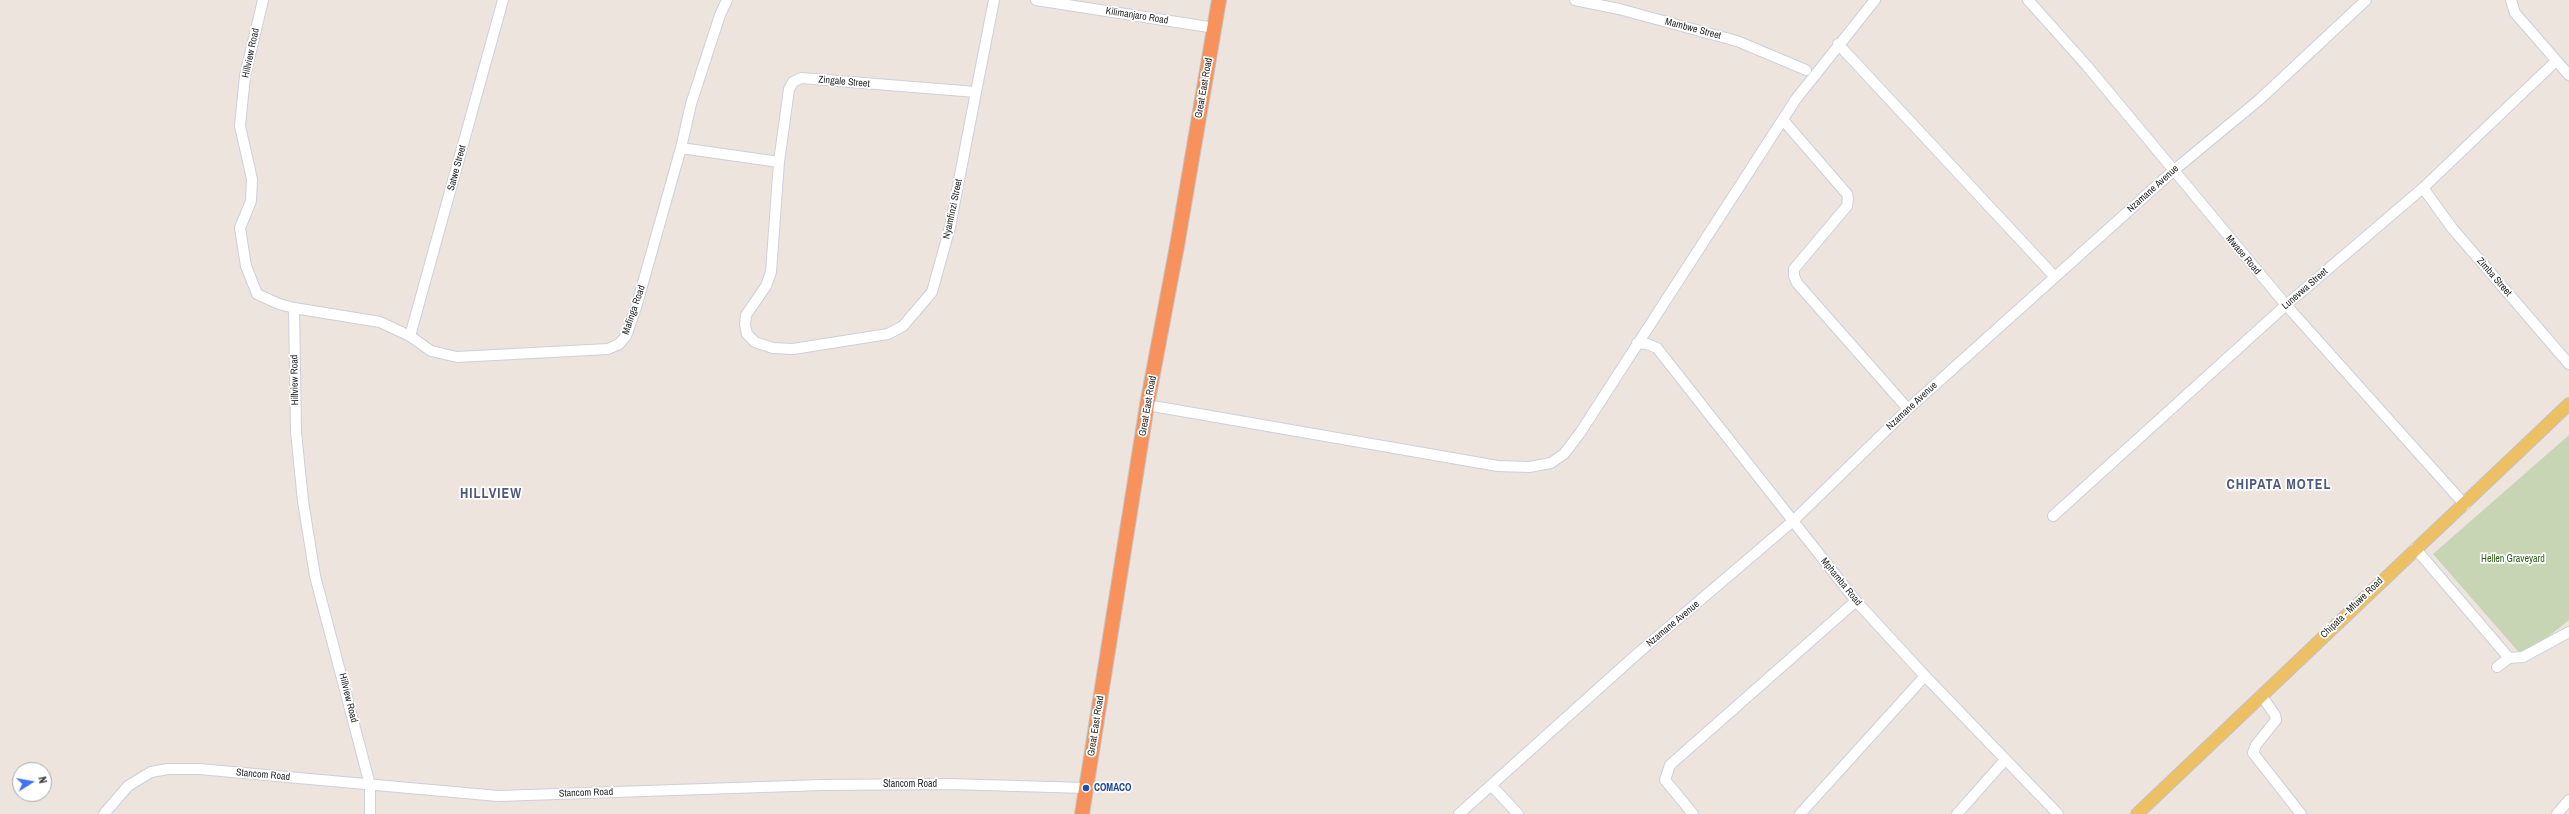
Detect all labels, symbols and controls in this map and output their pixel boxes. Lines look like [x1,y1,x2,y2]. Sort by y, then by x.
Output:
street label: Kilimanjaro Road [1105,5,1169,27]
street label: Mambwe Street [1664,16,1722,42]
street label: Hillview Road [240,27,262,79]
street label: Great East Road [1193,57,1215,119]
street label: Zingale Street [818,74,870,90]
street label: Satwe Street [445,144,469,192]
street label: Nzamane Avenue [2125,163,2181,215]
street label: Nyamfinzi Street [941,178,965,240]
street label: Mwase Road [2223,233,2263,277]
street label: Zimba Street [2474,255,2514,299]
street label: Lunevwa Street [2280,266,2330,312]
street label: Mafinga Road [620,284,648,336]
street label: Hillview Road [289,355,301,405]
street label: Great East Road [1137,375,1159,437]
street label: Nzamane Avenue [1884,379,1940,433]
district label: CHIPATA MOTEL [2227,477,2331,493]
district label: HILLVIEW [460,486,522,502]
park label: Hellen Graveyard [2481,553,2545,565]
street label: Mphamba Road [1818,556,1864,608]
street label: Chipata - Mfuwe Road [2318,575,2386,641]
street label: Nzamane Avenue [1644,599,1702,649]
street label: Hillview Road [336,672,360,724]
street label: Great East Road [1085,695,1107,757]
north arrow [12,762,52,802]
street label: Stancom Road [235,767,291,783]
text: N [35,775,50,784]
street label: Stancom Road [883,778,937,790]
place label: COMACO [1094,782,1131,794]
marker: COMACO [1081,783,1091,793]
street label: Stancom Road [559,786,613,800]

